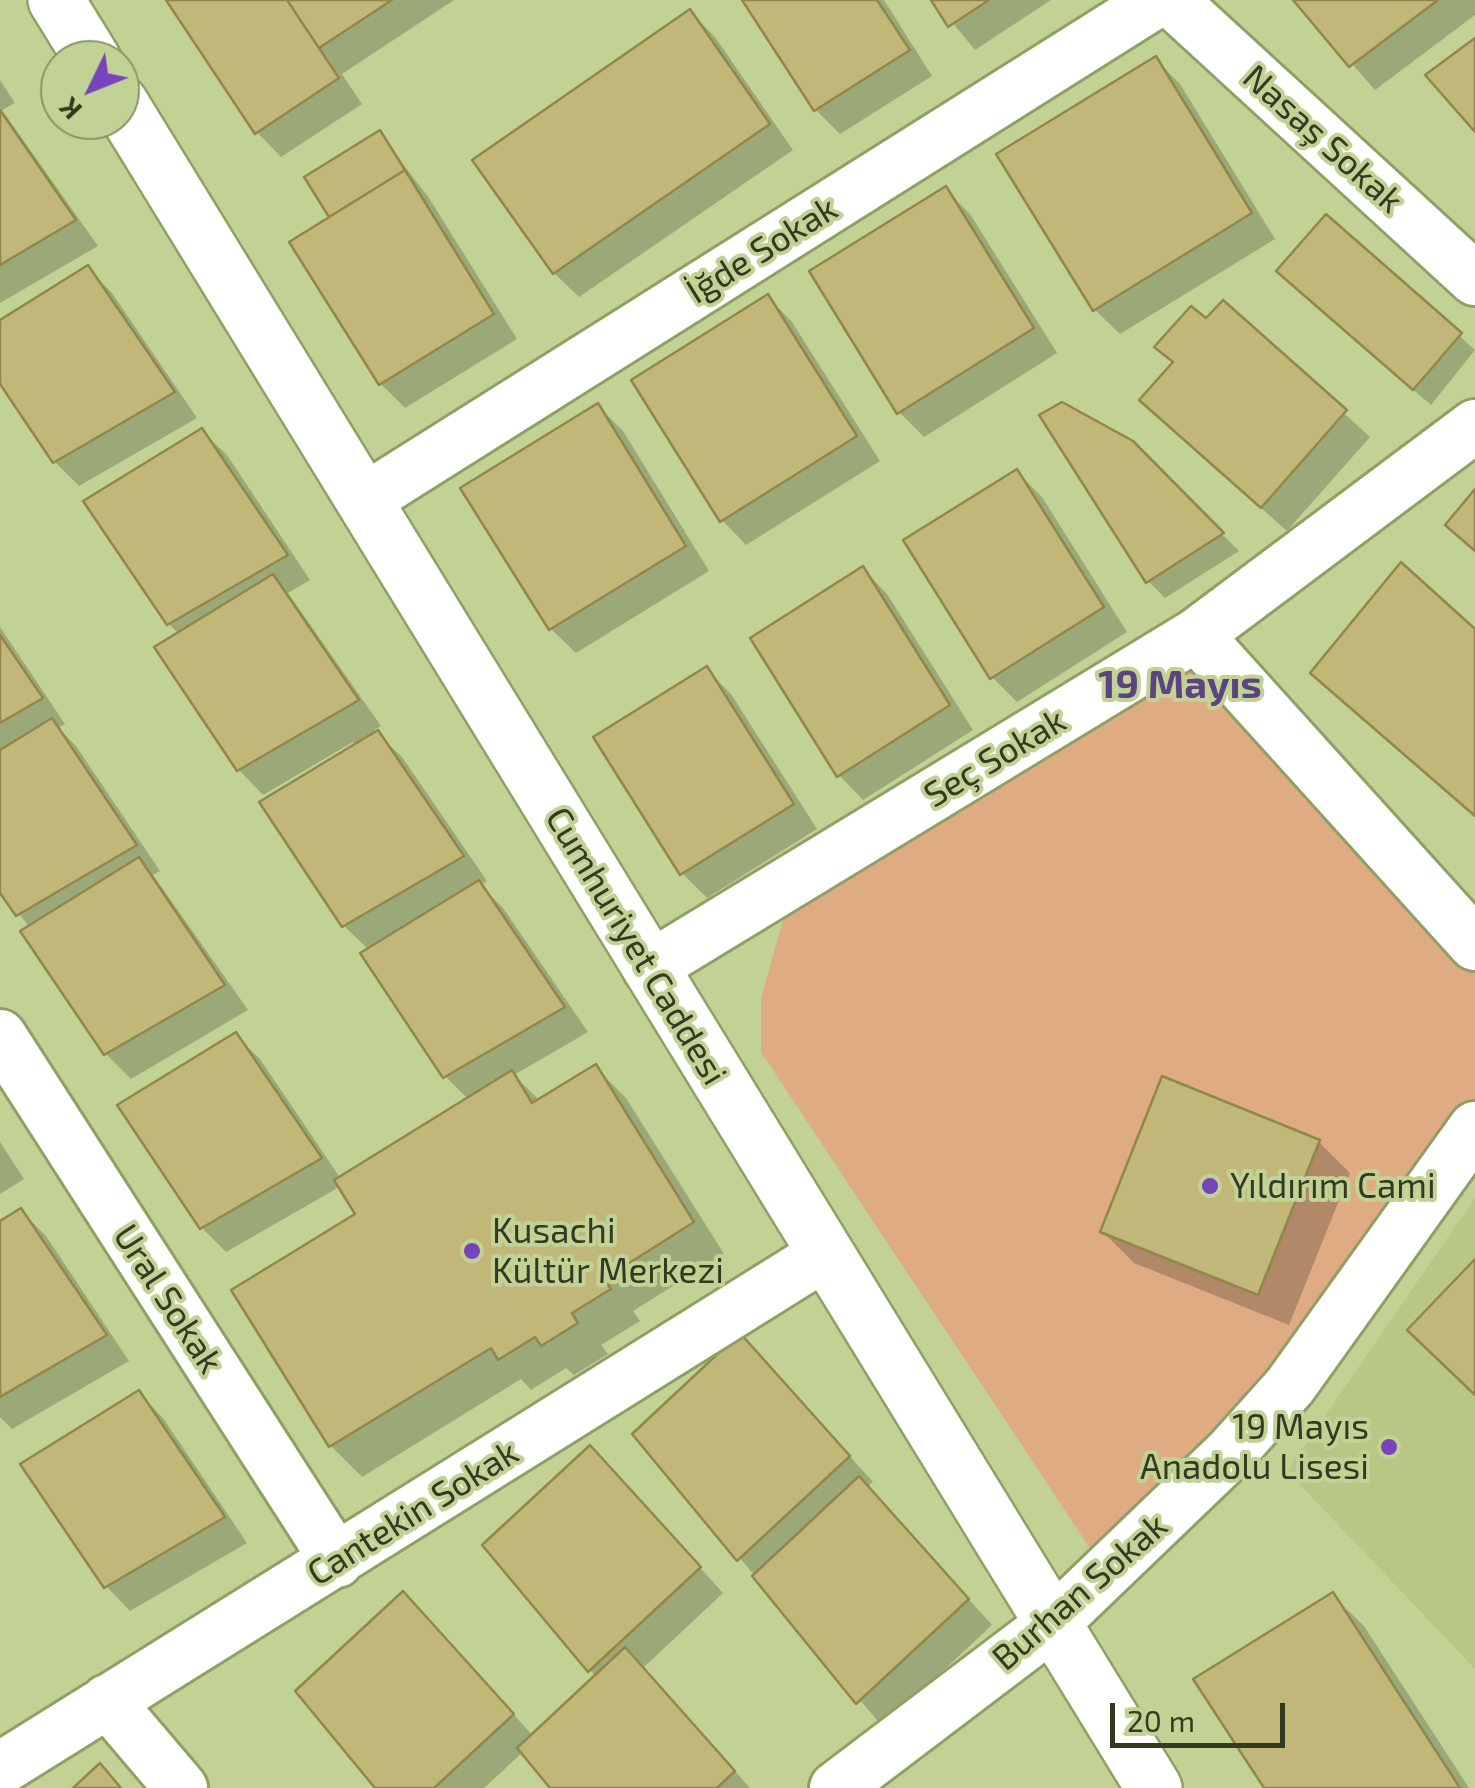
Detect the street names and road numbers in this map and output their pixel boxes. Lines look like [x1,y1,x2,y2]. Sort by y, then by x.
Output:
street label: Nasaş Sokak [1234,56,1412,222]
street label: İğde Sokak [679,187,845,313]
street label: Seç Sokak [917,699,1073,817]
street label: Cumhuriyet Caddesi [537,800,735,1092]
street label: Ural Sokak [104,1217,232,1381]
street label: Cantekin Sokak [300,1431,526,1595]
street label: Burhan Sokak [984,1505,1176,1679]

